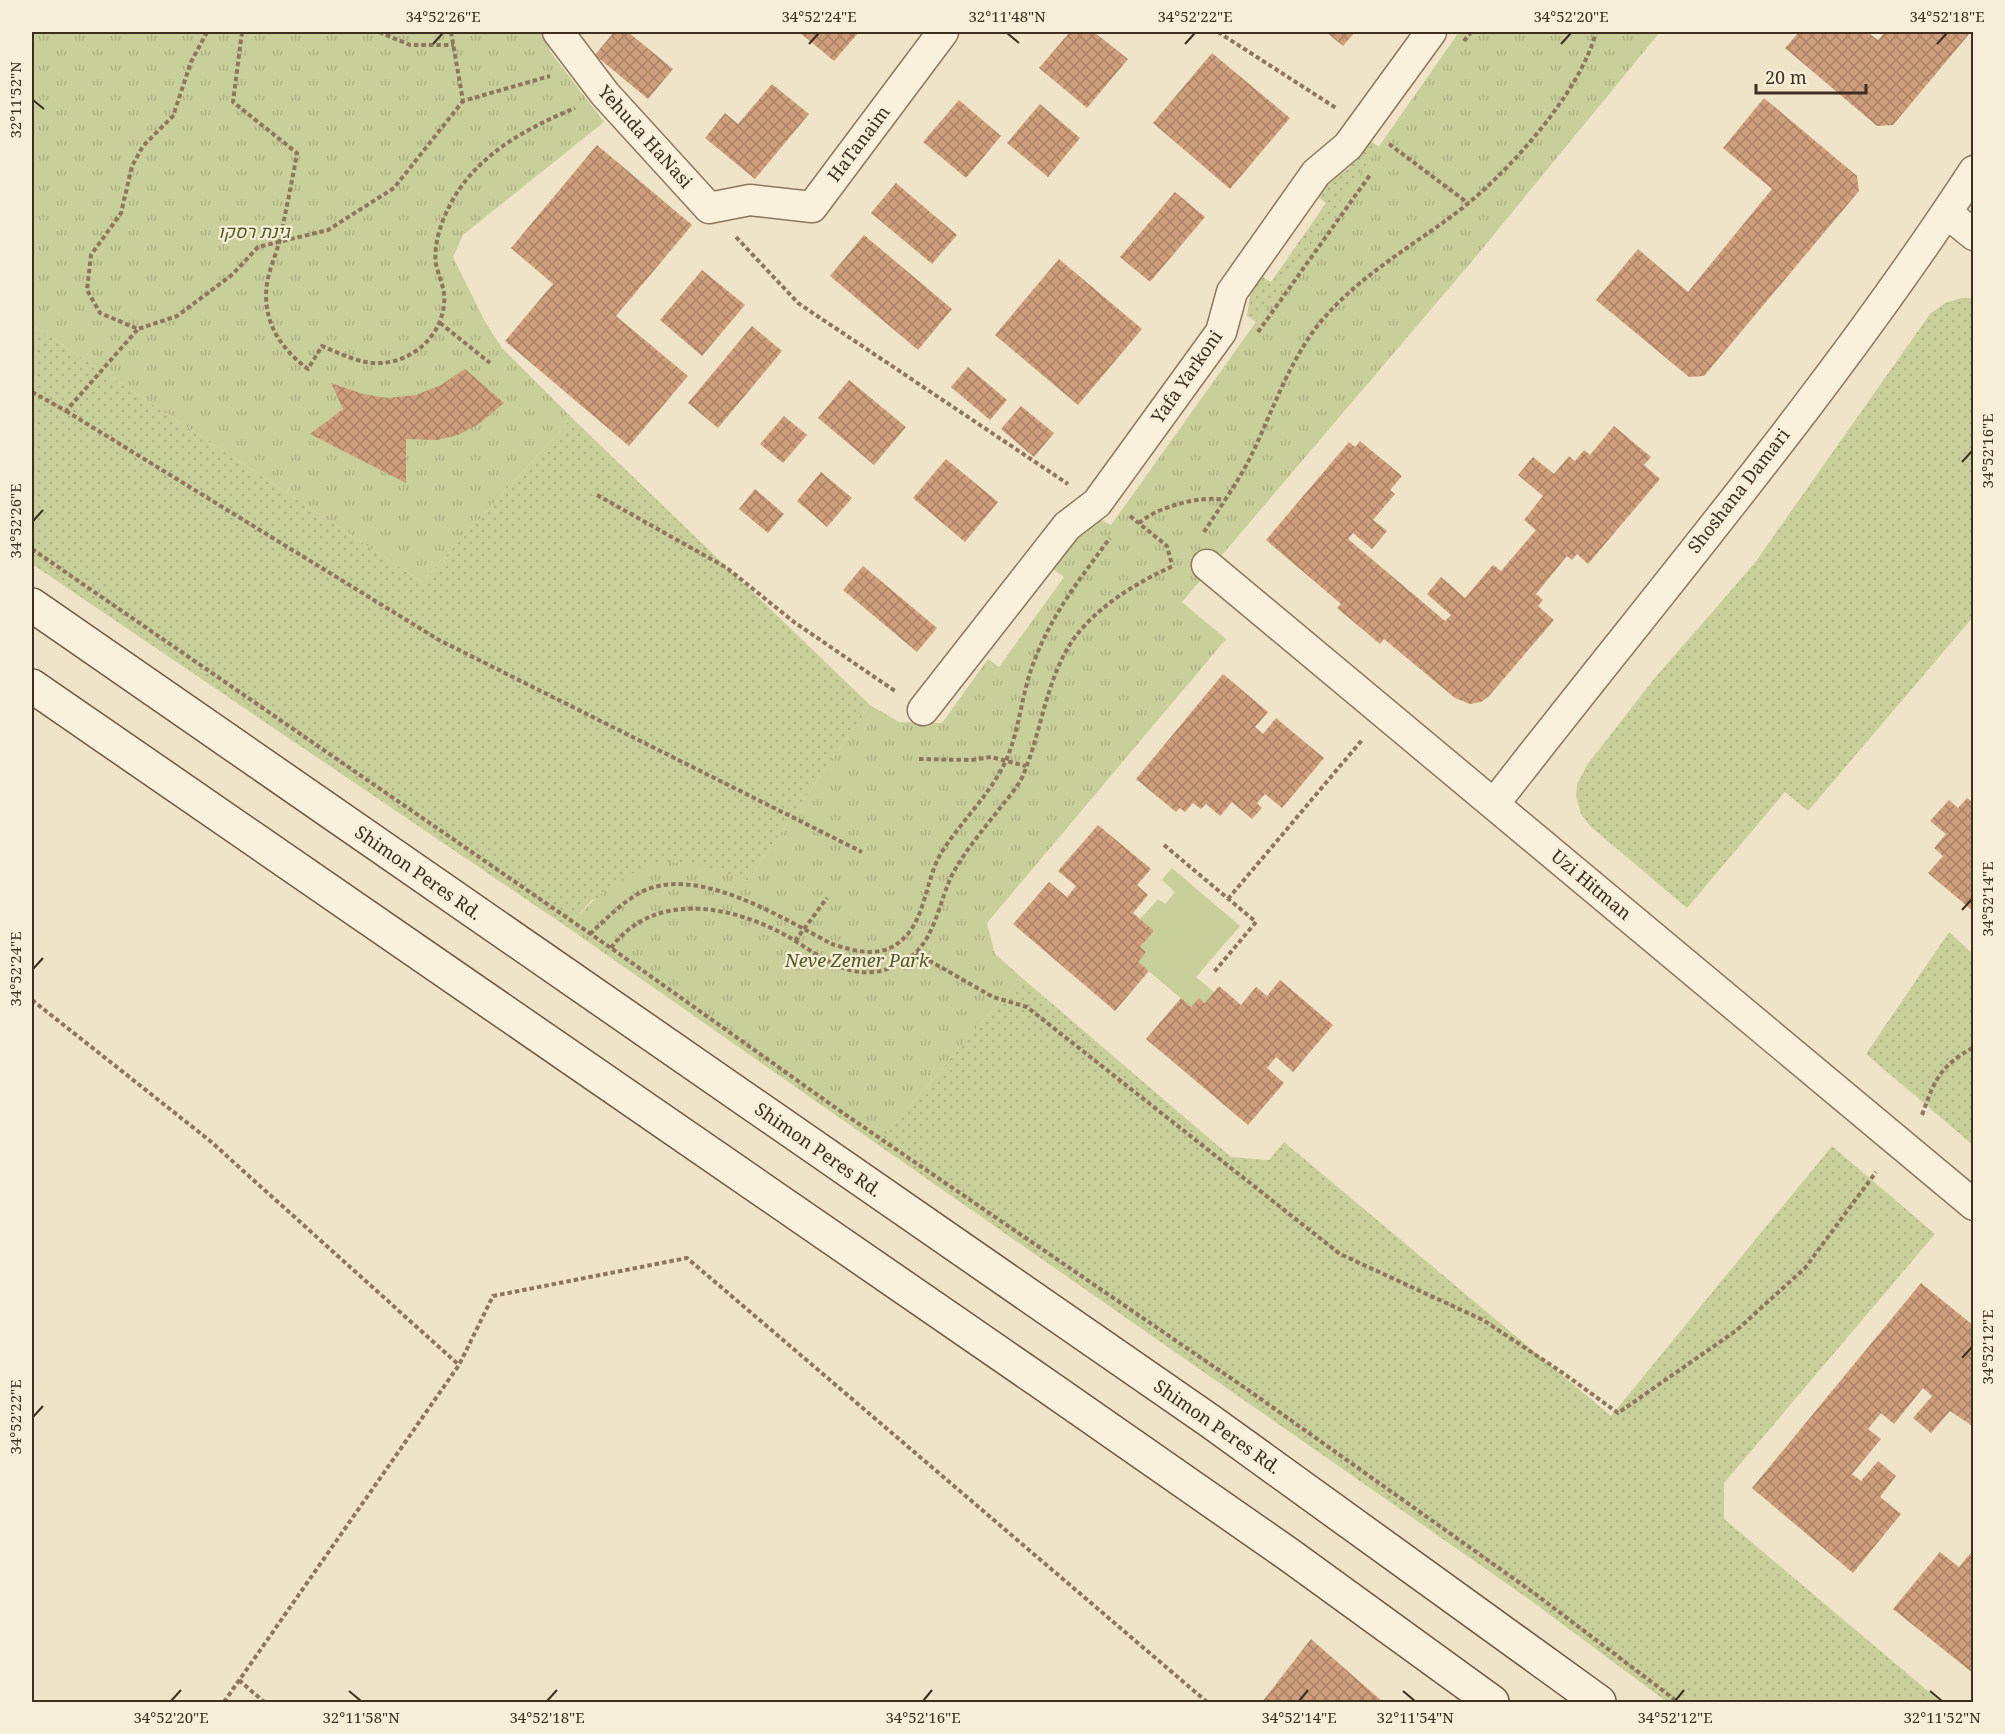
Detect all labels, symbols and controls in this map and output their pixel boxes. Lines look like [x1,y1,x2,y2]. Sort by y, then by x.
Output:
text: 34°52'26"E [405,6,481,26]
text: 34°52'24"E [781,6,857,26]
text: 32°11'48"N [968,6,1046,26]
text: 34°52'22"E [1157,6,1233,26]
text: 34°52'20"E [1533,6,1609,26]
text: 34°52'18"E [1909,6,1985,26]
scale bar [1756,57,1866,95]
text: 32°11'52"N [5,61,25,139]
text: 20 m [1765,65,1807,89]
street label: Yehuda HaNasi [592,79,698,193]
street label: HaTanaim [822,100,895,186]
park label: גינת רסקו [218,219,291,243]
street label: Yafa Yarkoni [1145,325,1227,429]
text: 34°52'16"E [1977,413,1997,489]
street label: Shoshana Damari [1682,423,1795,558]
text: 34°52'26"E [5,483,25,559]
street label: Shimon Peres Rd. [350,819,487,925]
street label: Uzi Hitman [1547,844,1637,925]
text: 34°52'14"E [1977,861,1997,937]
text: 34°52'24"E [5,931,25,1007]
park label: Neve Zemer Park [784,948,930,972]
street label: Shimon Peres Rd. [750,1096,887,1202]
text: 34°52'12"E [1977,1309,1997,1385]
street label: Shimon Peres Rd. [1149,1373,1286,1479]
text: 34°52'22"E [5,1379,25,1455]
text: 34°52'20"E [133,1707,209,1727]
text: 32°11'58"N [322,1707,400,1727]
text: 34°52'18"E [509,1707,585,1727]
text: 34°52'16"E [885,1707,961,1727]
text: 34°52'14"E [1261,1707,1337,1727]
text: 32°11'54"N [1376,1707,1454,1727]
text: 34°52'12"E [1637,1707,1713,1727]
text: 32°11'52"N [1903,1707,1981,1727]

